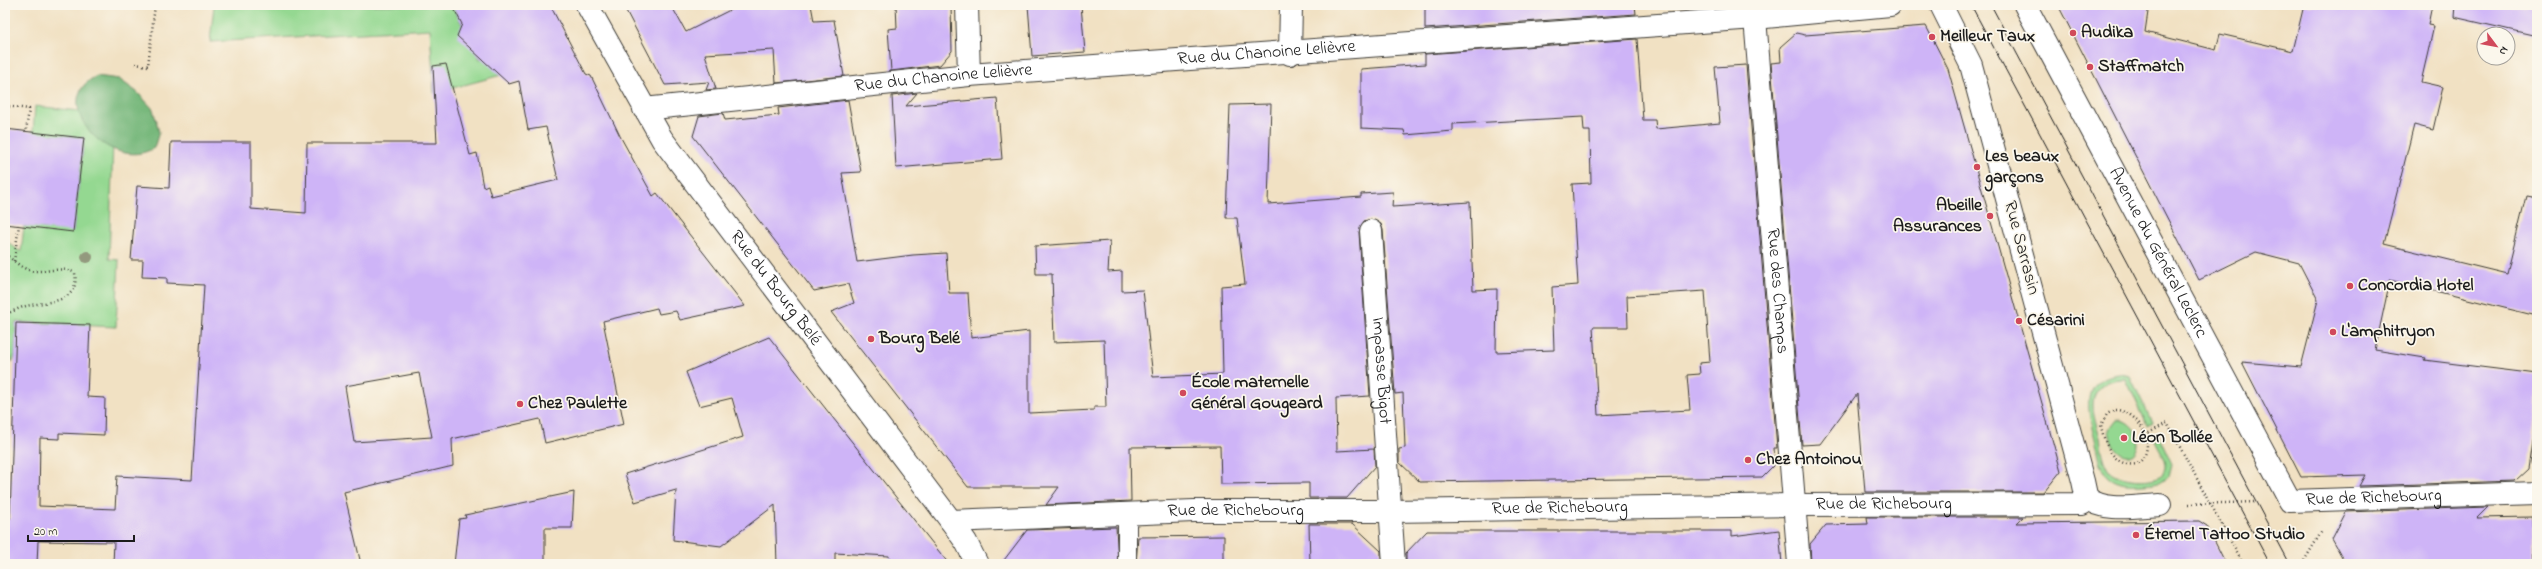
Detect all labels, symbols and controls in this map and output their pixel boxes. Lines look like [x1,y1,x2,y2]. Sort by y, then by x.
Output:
place label: Audika [2081,20,2134,46]
place label: Meilleur Taux [1940,24,2035,50]
north arrow [2476,26,2516,66]
marker: Audika [2068,28,2078,38]
marker: Meilleur Taux [1927,32,1937,42]
street label: Rue du Chanoine Lelièvre [1176,34,1357,73]
text: N [2495,43,2512,58]
place label: Staffmatch [2098,54,2184,80]
street label: Rue du Chanoine Lelièvre [853,57,1034,100]
marker: Staffmatch [2085,62,2095,72]
place label: Les beaux garçons [1984,144,2059,192]
marker: Les beaux garçons [1972,162,1982,172]
street label: Avenue du Général Leclerc [2101,163,2214,343]
place label: Abeille Assurances [1893,193,1983,240]
street label: Rue Sarrasin [1996,198,2046,298]
marker: Abeille Assurances [1985,211,1995,221]
street label: Rue du Bourg Belé [723,225,828,352]
street label: Rue des Champs [1759,227,1795,355]
place label: Concordia Hotel [2358,273,2474,299]
marker: Concordia Hotel [2345,281,2355,291]
place label: Césarini [2027,308,2085,334]
street label: Impasse Bigot [1364,316,1397,425]
marker: Césarini [2014,316,2024,326]
place label: L'amphitryon [2341,319,2435,346]
place label: Bourg Belé [878,326,961,353]
marker: L'amphitryon [2328,327,2338,337]
marker: Bourg Belé [866,334,876,344]
place label: École maternelle Général Gougeard [1191,370,1323,418]
marker: École maternelle Général Gougeard [1178,388,1188,398]
place label: Chez Paulette [528,391,628,417]
marker: Chez Paulette [515,399,525,409]
place label: Léon Bollée [2132,425,2214,451]
marker: Léon Bollée [2119,433,2129,443]
place label: Chez Antoinou [1756,447,1862,473]
marker: Chez Antoinou [1743,455,1753,465]
street label: Rue de Richebourg [2305,483,2442,513]
street label: Rue de Richebourg [1816,491,1952,518]
street label: Rue de Richebourg [1491,494,1628,522]
street label: Rue de Richebourg [1167,498,1304,525]
scale bar [28,517,134,543]
place label: Éternel Tattoo Studio [2144,522,2305,548]
text: 20 m [34,523,57,541]
marker: Éternel Tattoo Studio [2131,530,2141,540]

